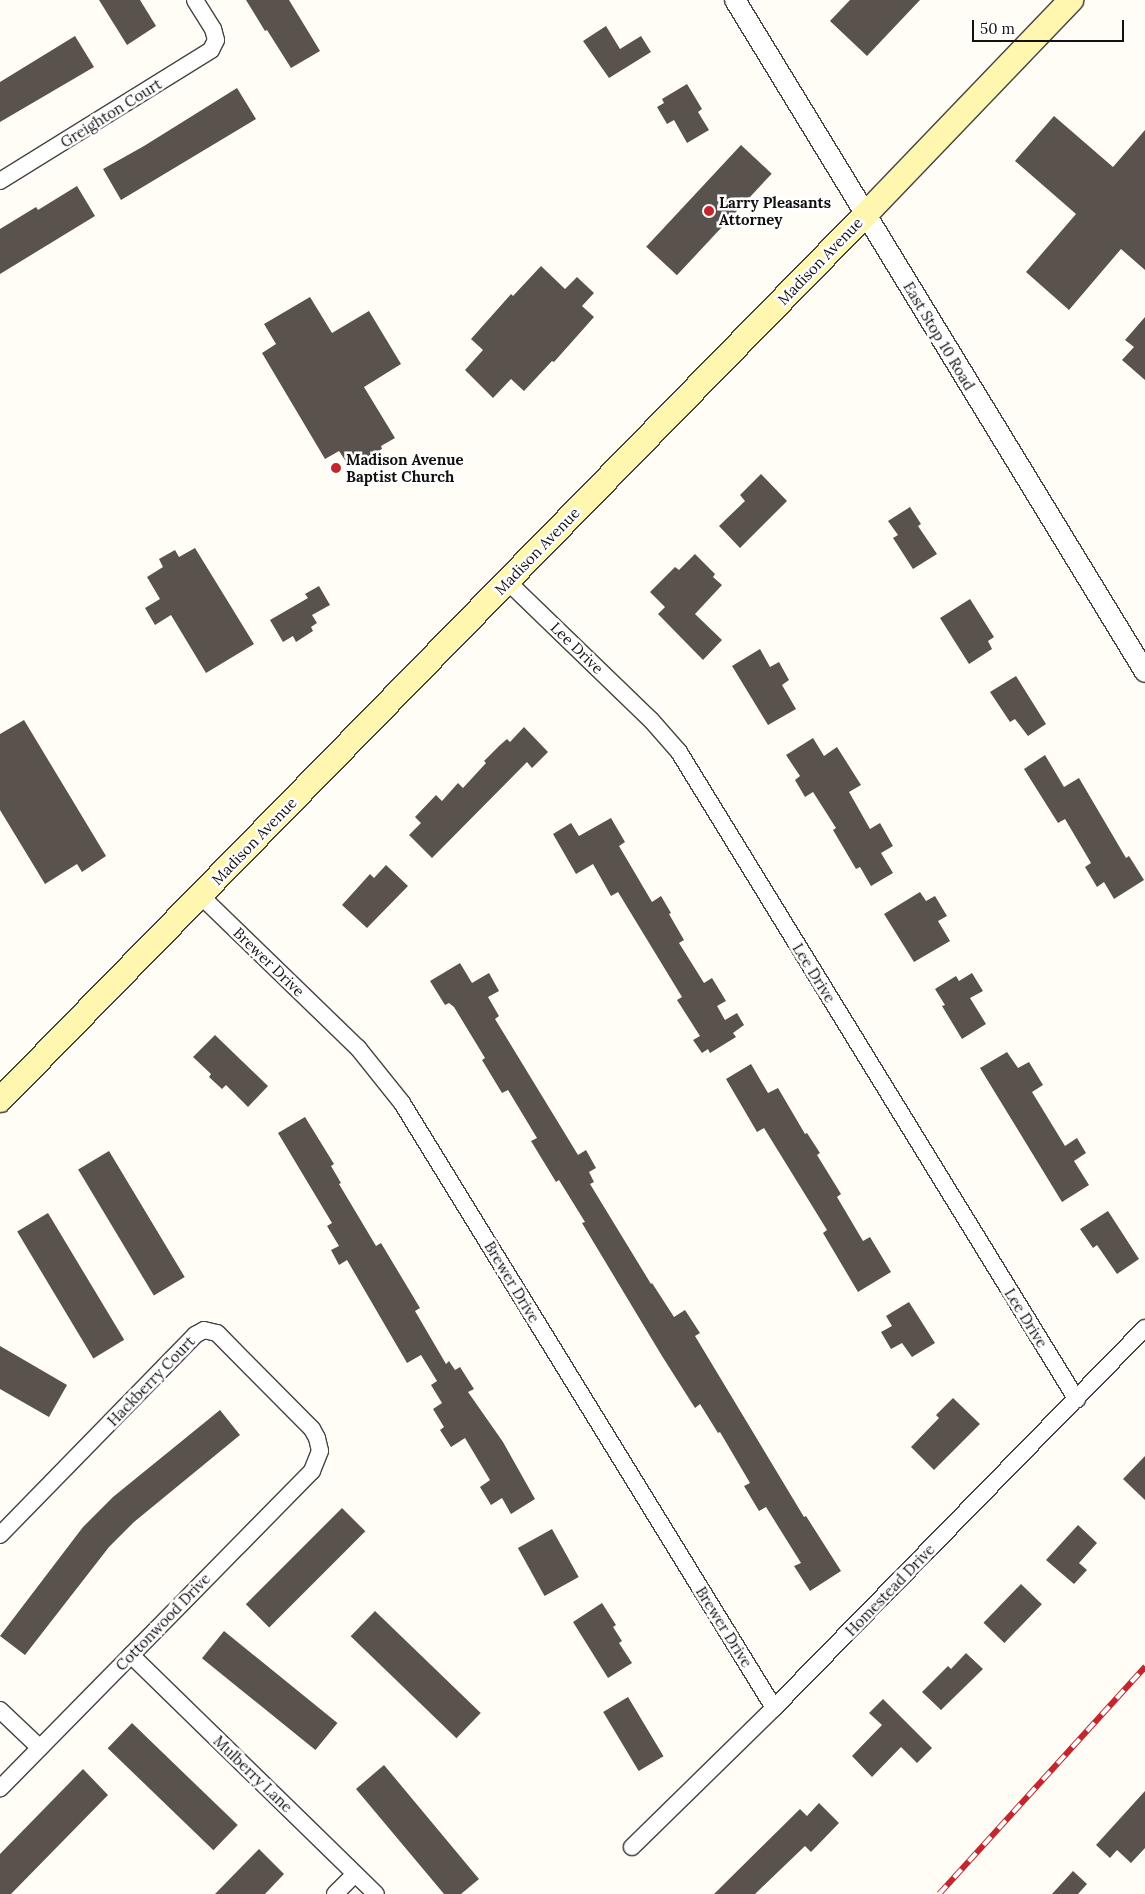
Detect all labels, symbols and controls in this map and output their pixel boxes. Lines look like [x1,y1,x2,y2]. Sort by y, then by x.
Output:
scale bar [975,10,1128,42]
text: 50 m [980,19,1015,38]
street label: Greighton Court [57,75,165,151]
place label: Larry Pleasants Attorney [719,193,831,228]
marker: Larry Pleasants Attorney [703,205,715,217]
street label: Madison Avenue [774,214,866,308]
street label: East Stop 10 Road [900,279,978,393]
place label: Madison Avenue Baptist Church [346,450,464,485]
marker: Madison Avenue Baptist Church [330,462,342,474]
street label: Madison Avenue [491,504,583,598]
street label: Lee Drive [547,618,607,678]
street label: Madison Avenue [208,794,300,888]
street label: Brewer Drive [230,924,308,1000]
street label: Lee Drive [789,940,839,1006]
street label: Brewer Drive [481,1238,543,1326]
street label: Lee Drive [1001,1285,1051,1351]
street label: Hackberry Court [104,1332,198,1430]
street label: Homestead Drive [842,1540,938,1640]
street label: Cottonwood Drive [112,1570,214,1674]
street label: Brewer Drive [692,1583,756,1671]
street label: Mulberry Lane [210,1732,296,1816]

